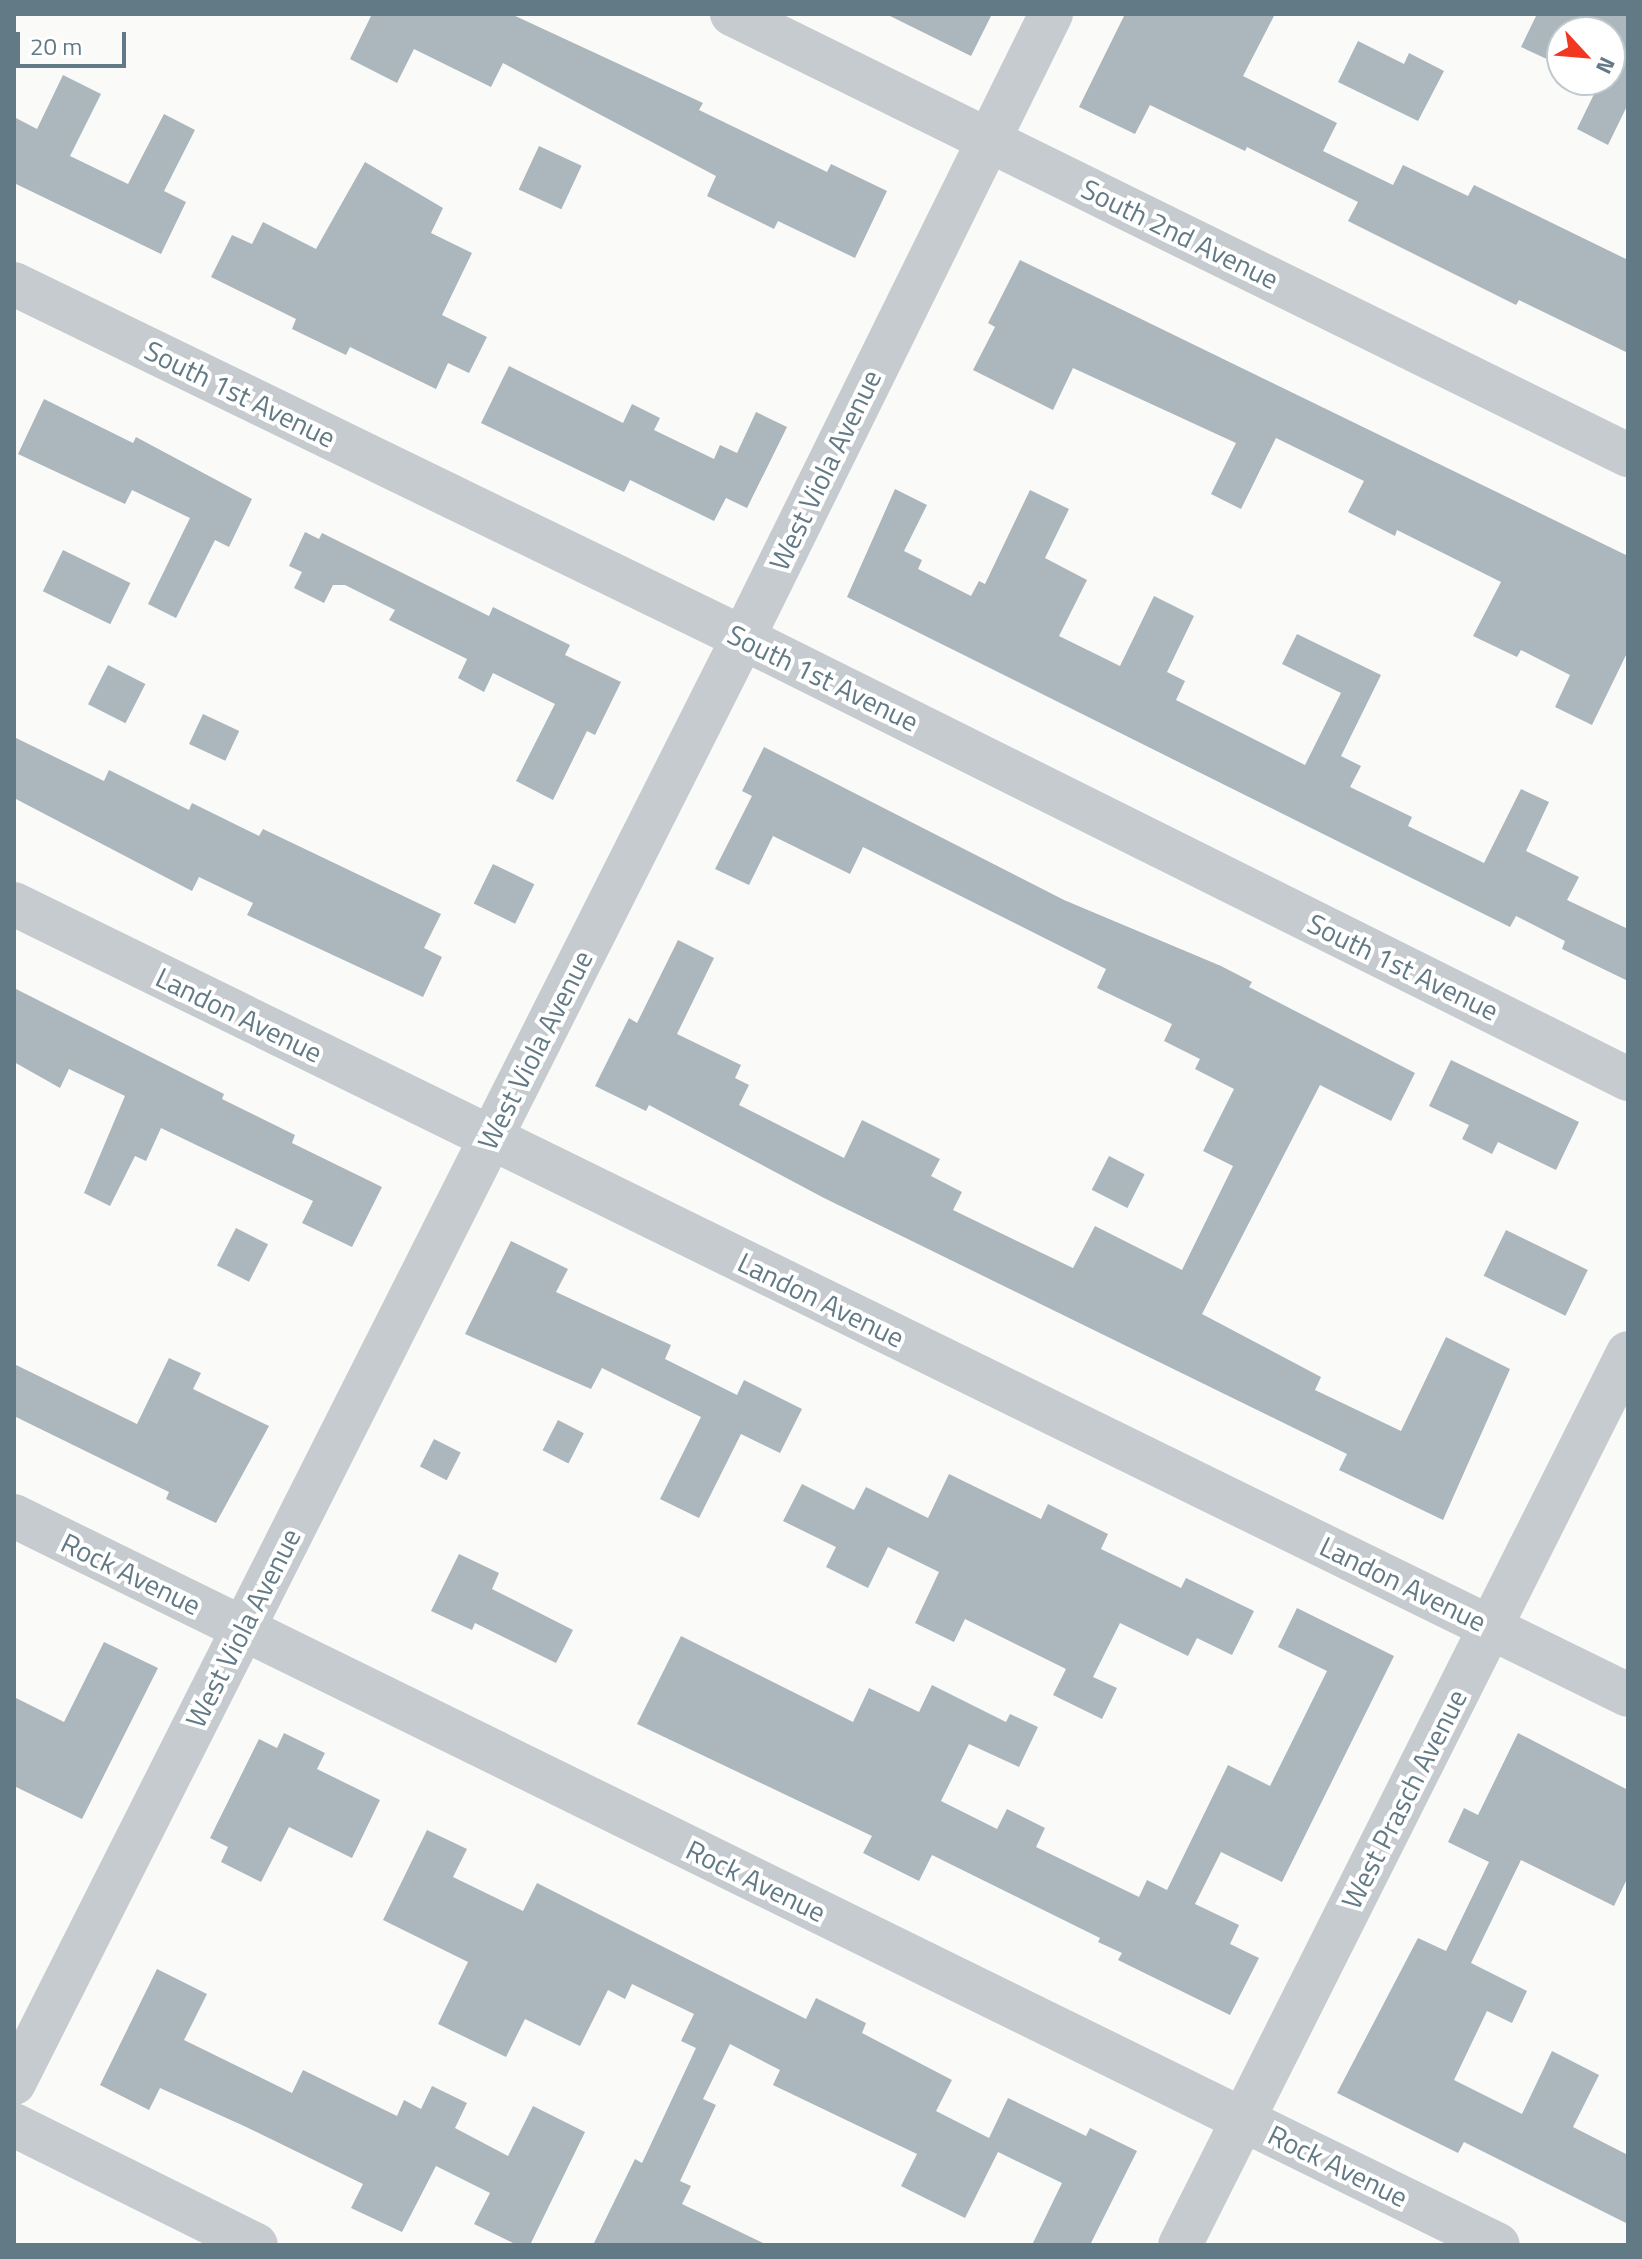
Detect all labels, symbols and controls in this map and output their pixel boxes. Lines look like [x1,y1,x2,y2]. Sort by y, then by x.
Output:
scale bar [20,16,130,66]
north arrow [1546,16,1626,96]
text: 20 m [30,28,82,64]
text: N [1587,51,1624,80]
street label: South 2nd Avenue [1076,172,1284,296]
street label: South 1st Avenue [139,333,341,455]
street label: West Viola Avenue [762,364,888,576]
street label: South 1st Avenue [722,617,924,739]
street label: South 1st Avenue [1302,906,1504,1028]
street label: West Viola Avenue [470,945,600,1155]
street label: Landon Avenue [150,960,328,1070]
street label: Landon Avenue [732,1245,910,1355]
street label: West Viola Avenue [178,1523,308,1733]
street label: Rock Avenue [56,1526,206,1622]
street label: Landon Avenue [1314,1529,1492,1639]
street label: West Prasch Avenue [1334,1684,1474,1914]
street label: Rock Avenue [681,1833,831,1929]
street label: Rock Avenue [1263,2118,1413,2214]

